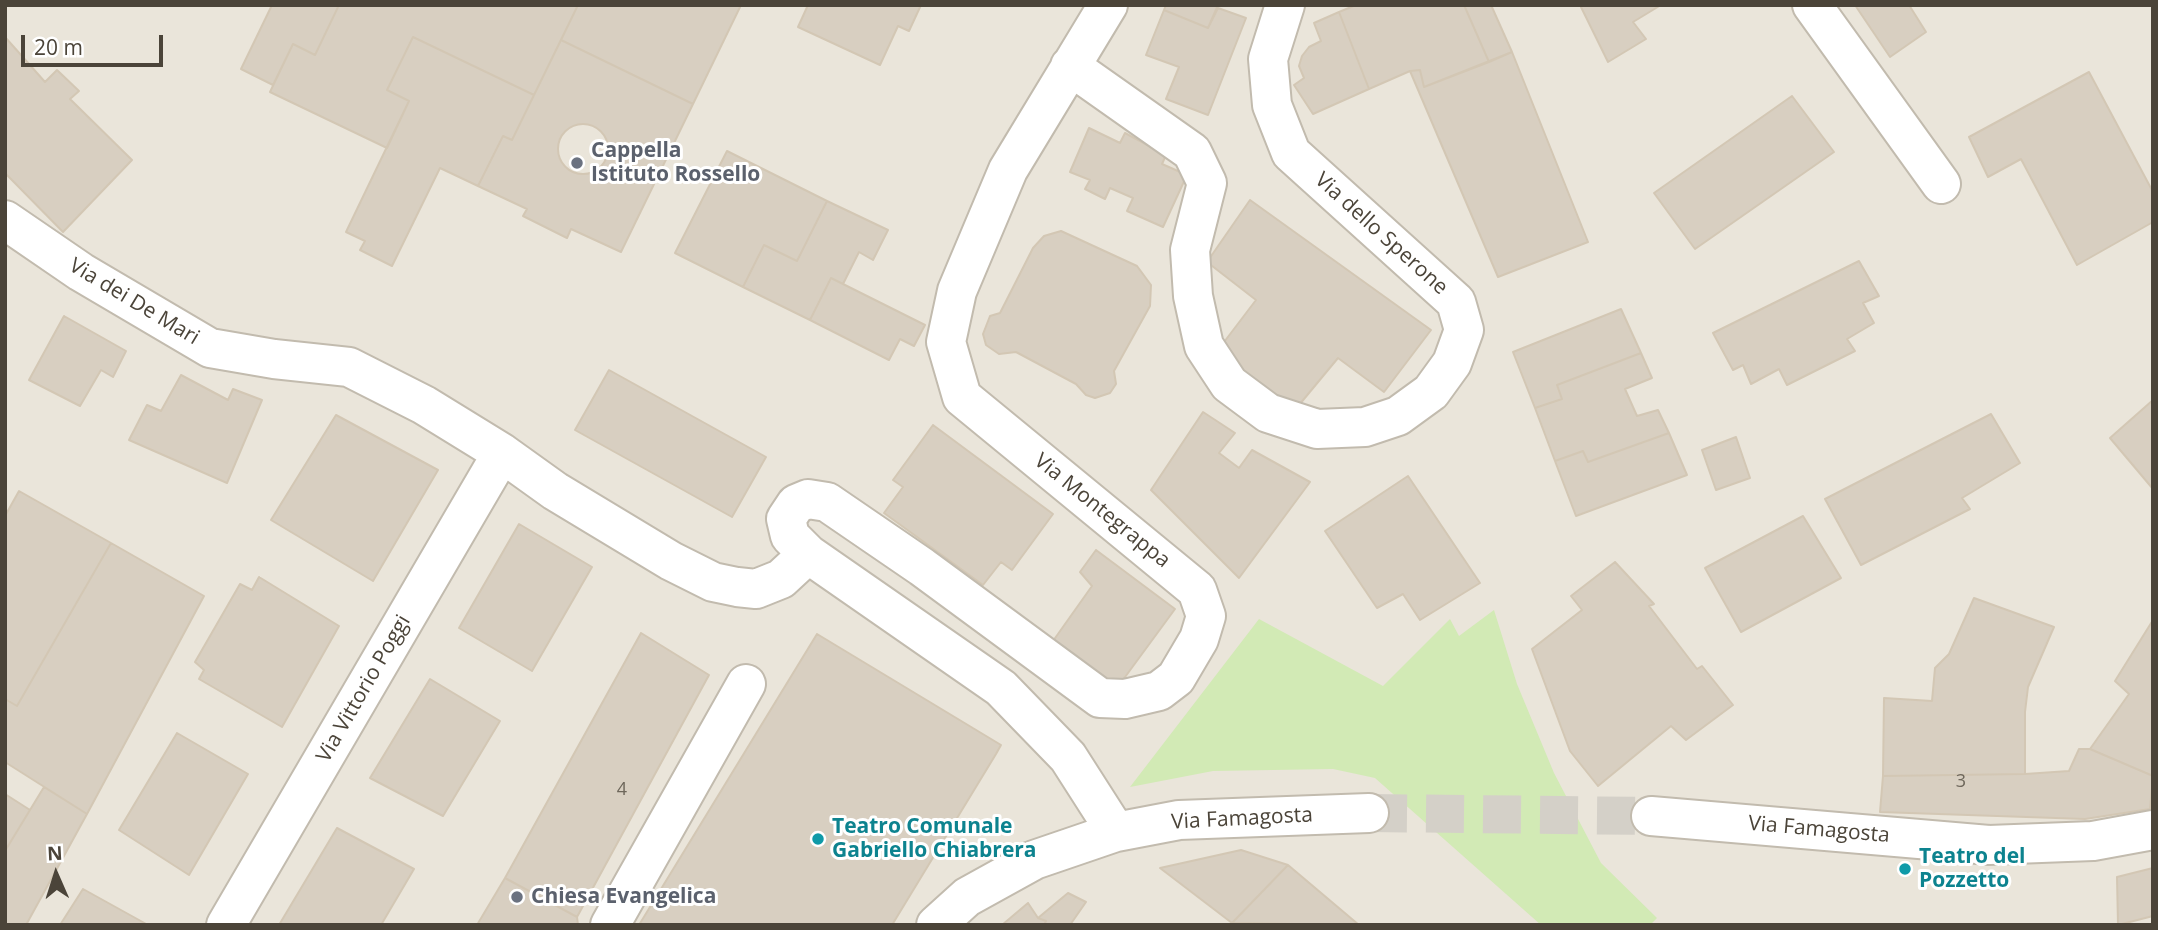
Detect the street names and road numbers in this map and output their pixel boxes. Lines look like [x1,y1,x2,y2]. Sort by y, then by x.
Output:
street label: Via dello Sperone [1309,168,1453,300]
street label: Via dei De Mari [64,253,204,351]
street label: Via Montegrappa [1029,448,1175,574]
street label: Via Vittorio Poggi [312,611,416,767]
street label: Via Famagosta [1171,803,1313,835]
street label: Via Famagosta [1747,811,1891,849]

